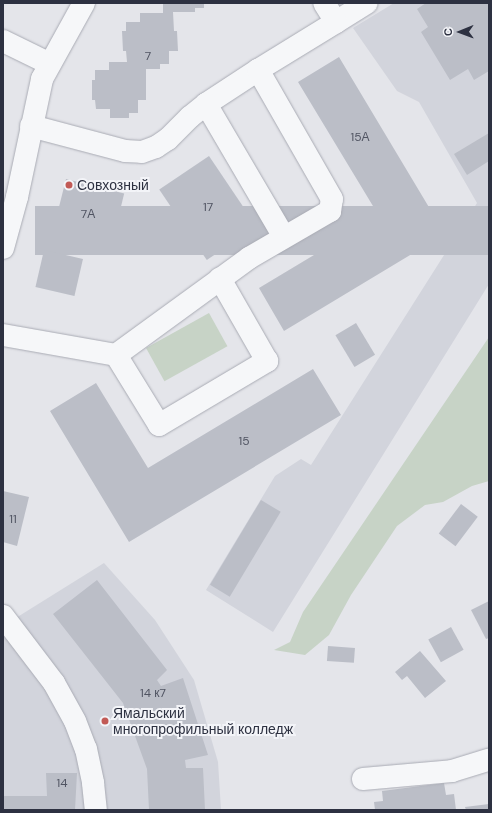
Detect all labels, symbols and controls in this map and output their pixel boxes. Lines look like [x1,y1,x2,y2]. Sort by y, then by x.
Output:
north arrow [440,12,480,52]
text: С [441,28,455,36]
house number: 7 [145,50,151,64]
house number: 15А [350,131,370,145]
place label: Совхозный [77,177,149,193]
marker: Совхозный [64,180,74,190]
house number: 17 [203,201,213,215]
house number: 7А [81,208,95,222]
house number: 15 [238,435,250,449]
house number: 11 [9,513,17,527]
house number: 14 к7 [140,687,166,701]
place label: Ямальский многопрофильный колледж [113,705,293,738]
marker: Ямальский многопрофильный колледж [100,716,110,726]
house number: 14 [56,777,68,791]

